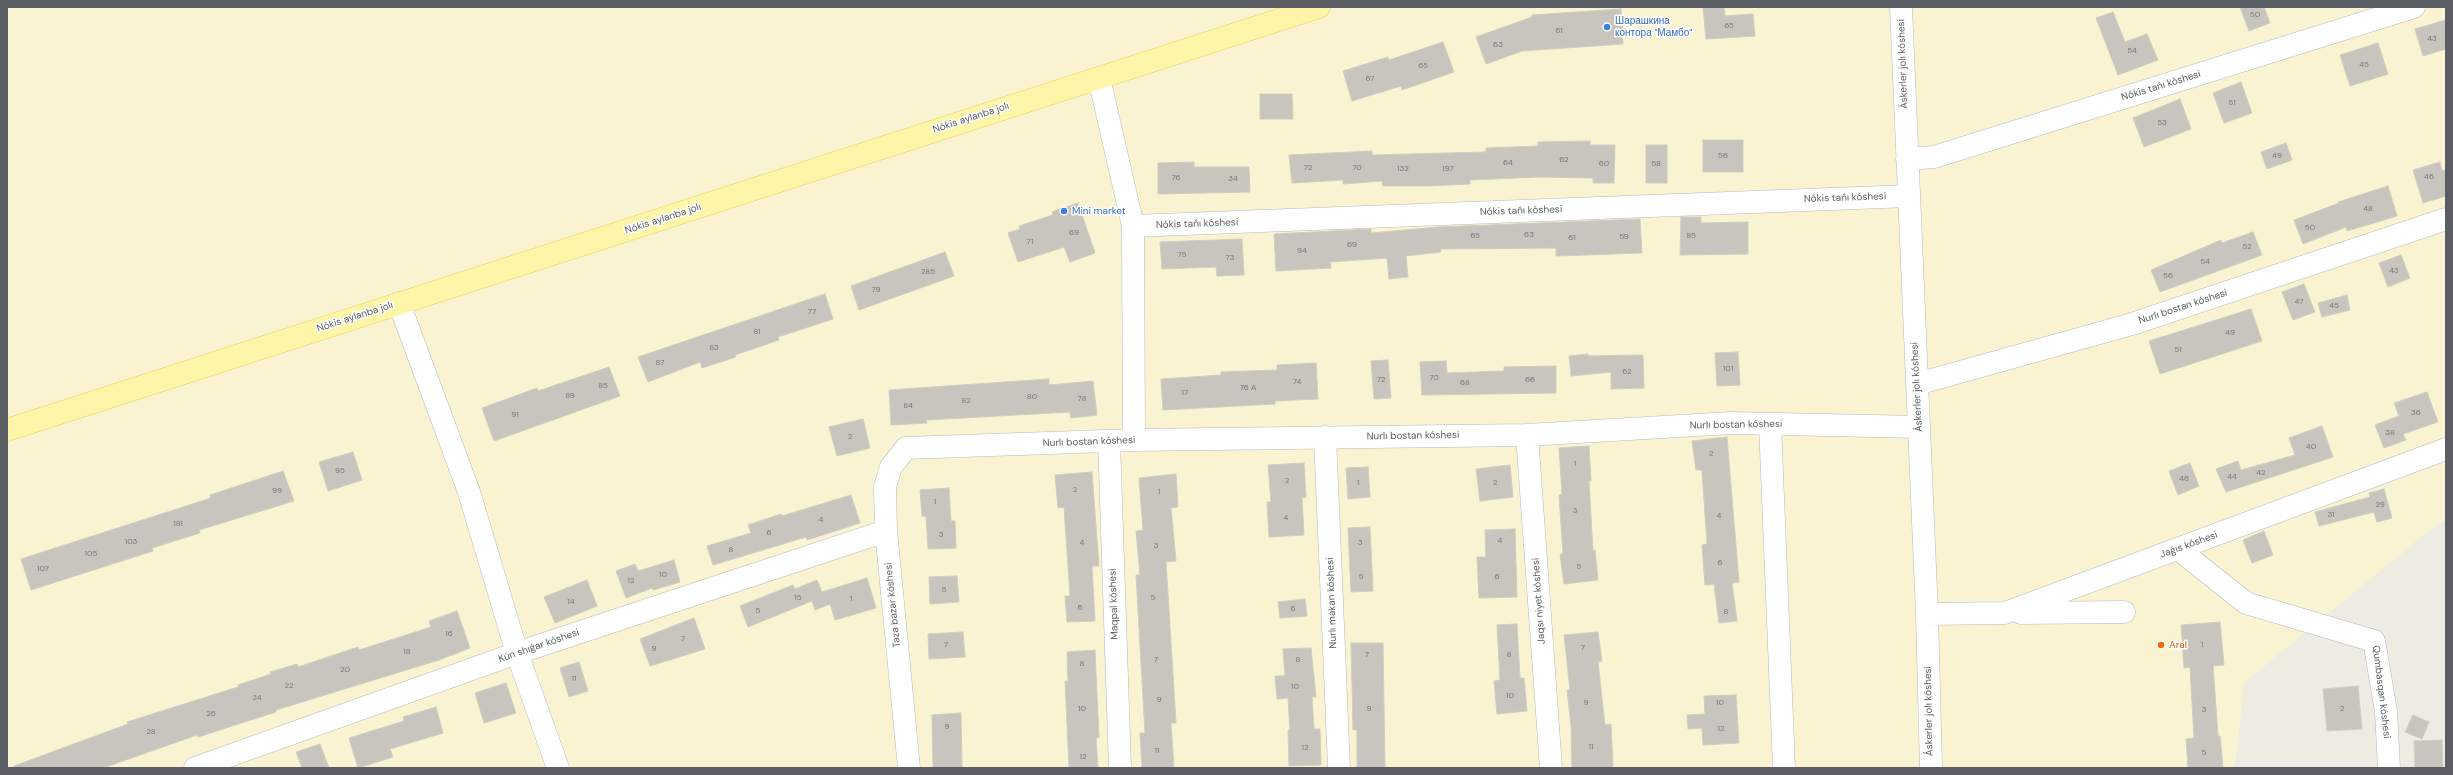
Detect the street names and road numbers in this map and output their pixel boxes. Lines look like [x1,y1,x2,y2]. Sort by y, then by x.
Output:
street label: Áskerler jolı kóshesi [1895,19,1911,109]
street label: Nókis tańı kóshesi [2120,68,2202,104]
street label: Nókis aylanba jolı [931,100,1011,136]
street label: Nókis tańı kóshesi [1804,191,1886,205]
street label: Nókis aylanba jolı [623,201,703,237]
street label: Nókis tańı kóshesi [1480,204,1562,218]
street label: Nókis tańı kóshesi [1156,217,1238,231]
street label: Nurlı bostan kóshesi [2137,287,2229,327]
street label: Nókis aylanba jolı [315,299,395,335]
street label: Áskerler jolı kóshesi [1909,342,1925,432]
street label: Nurlı bostan kóshesi [1690,418,1782,432]
street label: Nurlı bostan kóshesi [1367,429,1459,443]
street label: Nurlı bostan kóshesi [1042,434,1136,450]
street label: Jaǵıs kóshesi [2159,529,2219,561]
street label: Nurlı makan kóshesi [1324,557,1340,649]
street label: Jaqsı niyet kóshesi [1530,557,1548,645]
street label: Taza bazar kóshesi [883,562,903,648]
street label: Maqpal kóshesi [1107,568,1121,640]
street label: Kún shıǵar kóshesi [497,627,581,665]
street label: Qumbasqan kóshesi [2369,645,2393,739]
street label: Áskerler jolı kóshesi [1922,666,1936,756]

